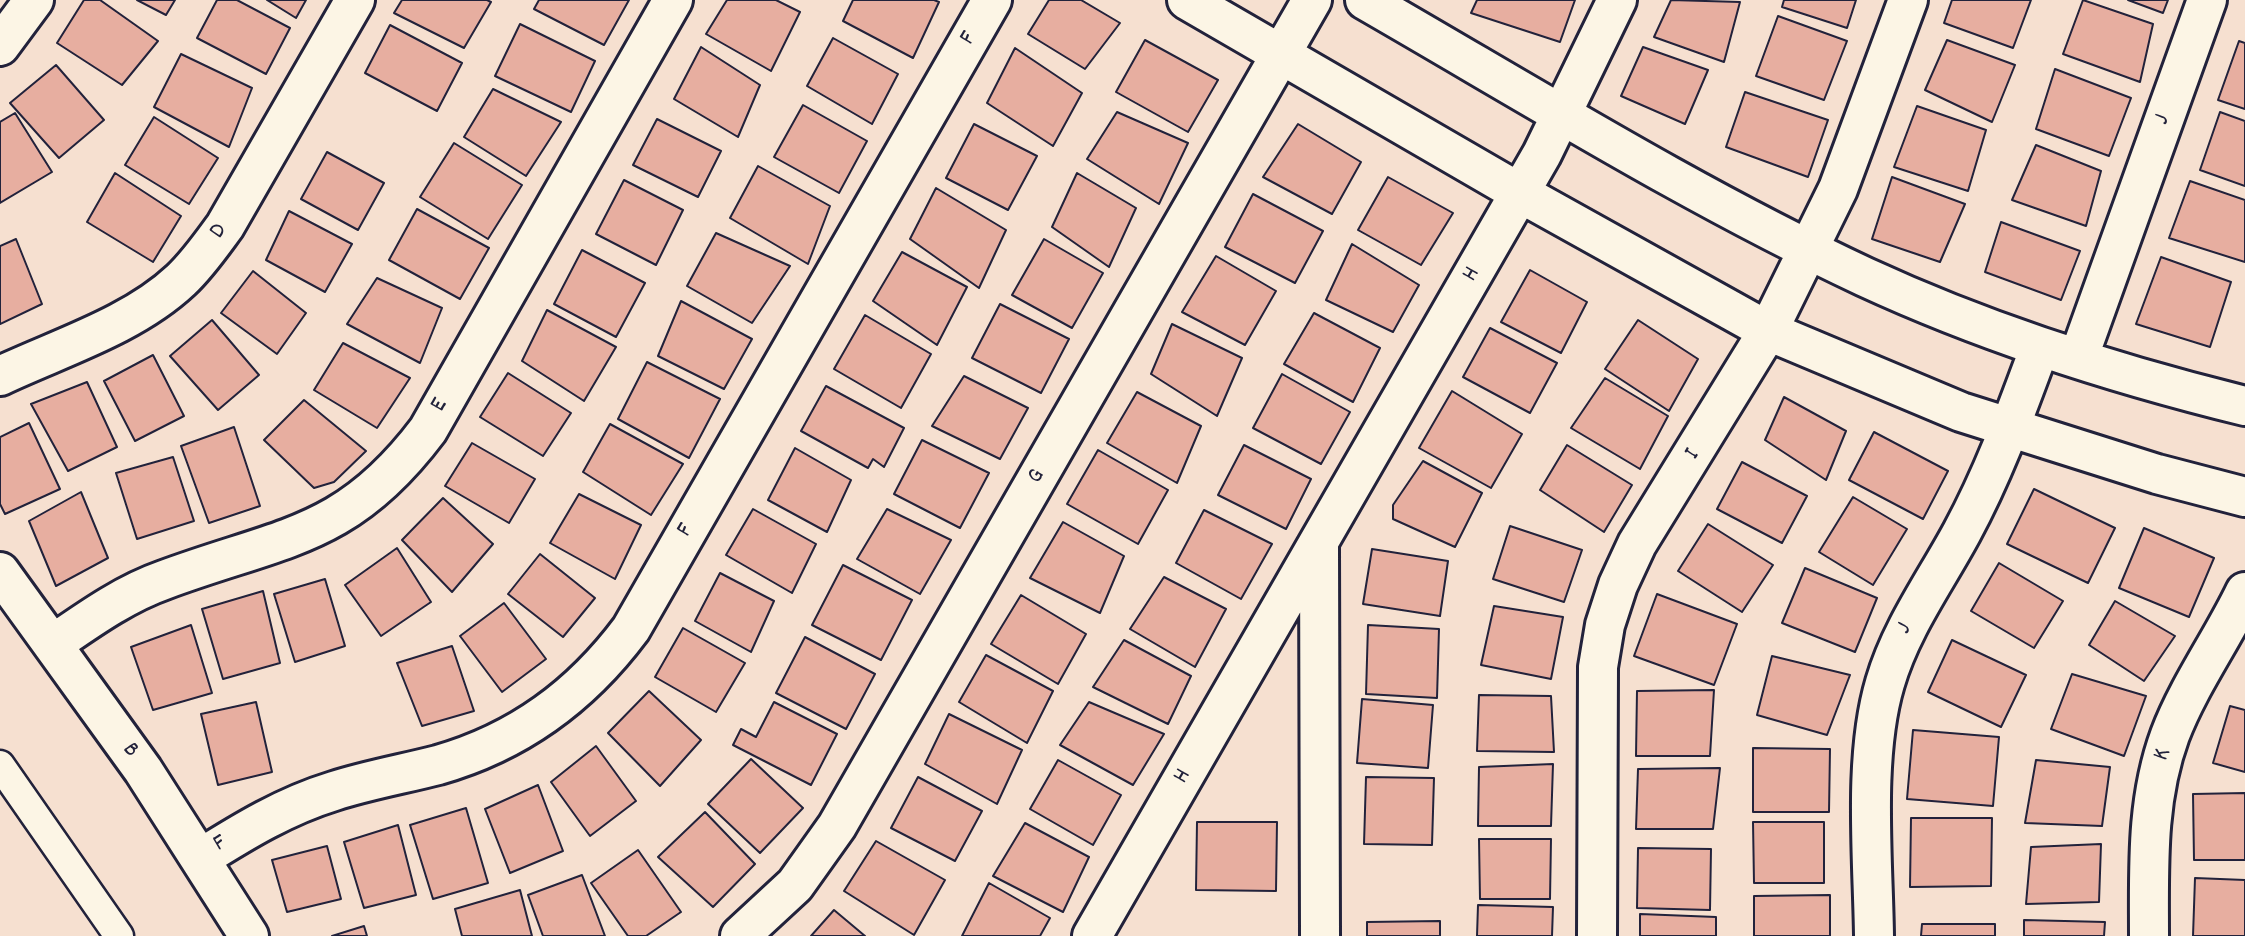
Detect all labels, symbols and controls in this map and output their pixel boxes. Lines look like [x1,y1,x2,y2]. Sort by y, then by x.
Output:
street label: F [955,27,985,51]
street label: J [2149,111,2179,129]
street label: D [205,219,235,245]
street label: H [1457,262,1489,288]
street label: E [426,394,456,418]
street label: I [1680,444,1708,466]
street label: G [1022,465,1054,489]
street label: F [672,519,702,543]
street label: J [1891,618,1921,640]
street label: B [114,738,144,764]
street label: K [2149,745,2179,765]
street label: H [1168,764,1200,790]
street label: F [209,830,233,860]

